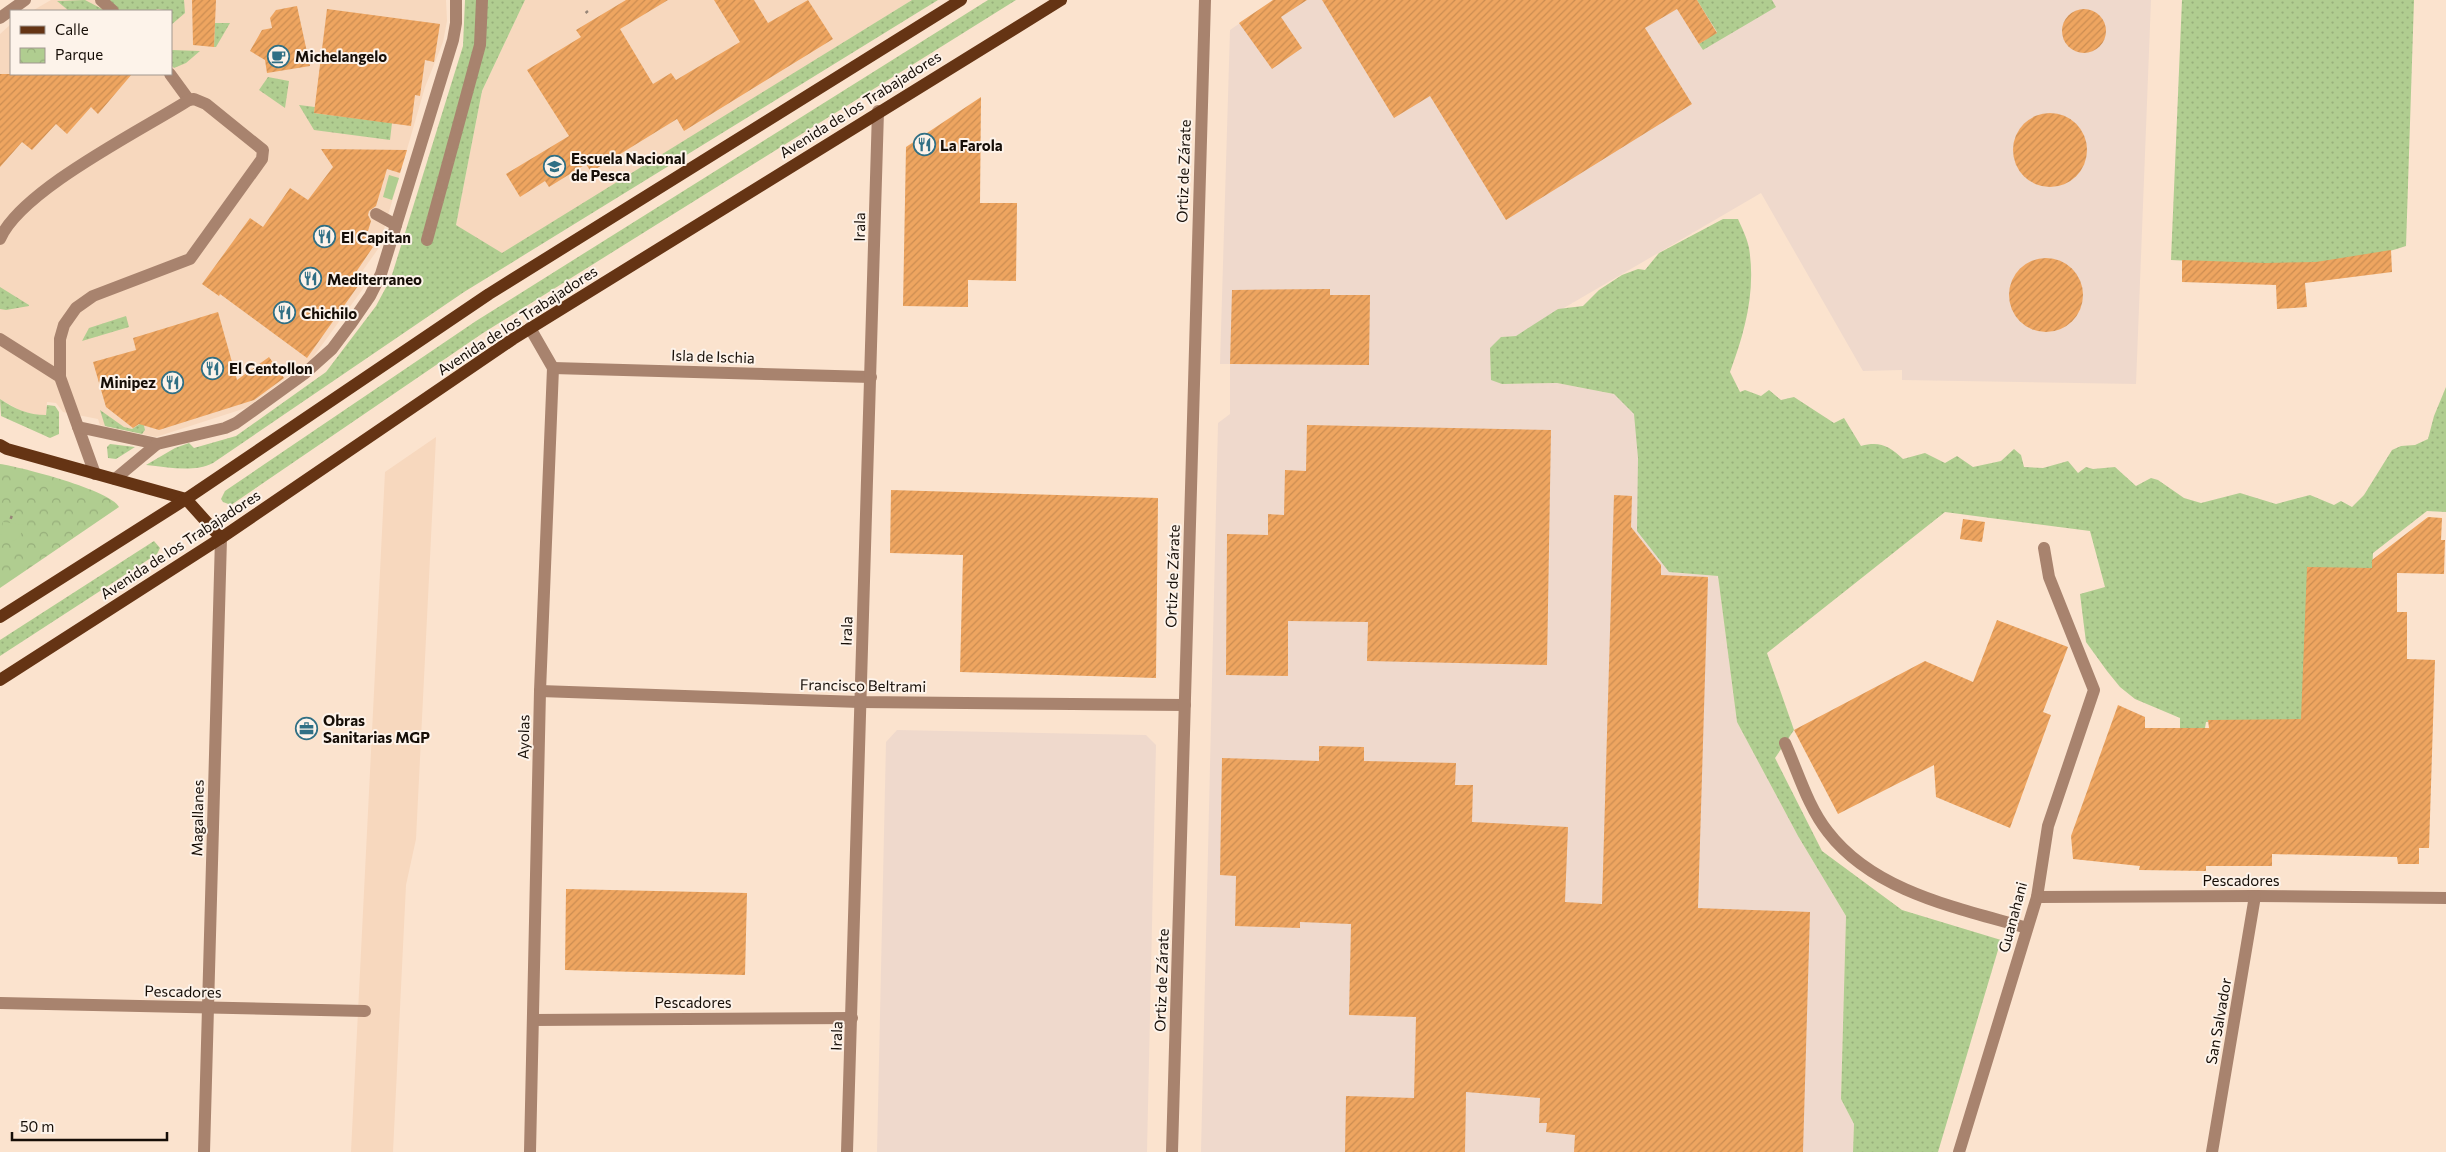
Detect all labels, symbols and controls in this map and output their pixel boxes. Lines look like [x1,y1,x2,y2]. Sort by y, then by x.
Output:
legend [10,10,172,75]
text: Calle [55,20,89,38]
cafe icon: Michelangelo [267,44,291,68]
text: Parque [55,45,103,63]
place label: Michelangelo [295,47,387,65]
street label: Avenida de los Trabajadores [776,47,944,161]
street label: Ortiz de Zárate [1172,119,1194,223]
restaurant icon: La Farola [912,133,936,157]
place label: La Farola [940,136,1003,154]
place label: Escuela Nacional de Pesca [571,149,686,184]
school or university icon: Escuela Nacional de Pesca [543,155,567,179]
street label: Irala [850,212,868,242]
restaurant icon: El Capitan [313,225,337,249]
place label: El Capitan [341,228,411,246]
street label: Avenida de los Trabajadores [434,261,601,379]
restaurant icon: Mediterraneo [299,267,323,291]
place label: Mediterraneo [327,270,422,288]
restaurant icon: Chichilo [273,301,297,325]
place label: Chichilo [301,304,357,322]
street label: Isla de Ischia [671,346,755,366]
restaurant icon: El Centollon [201,356,225,380]
place label: El Centollon [229,359,313,377]
restaurant icon: Minipez [160,370,184,394]
place label: Minipez [100,373,156,391]
street label: Avenida de los Trabajadores [97,485,264,603]
street label: Ortiz de Zárate [1161,524,1183,628]
street label: Irala [836,616,856,646]
street label: Francisco Beltrami [800,675,926,695]
place label: Obras Sanitarias MGP [323,711,430,746]
street label: Ayolas [514,714,532,760]
office icon: Obras Sanitarias MGP [295,717,319,741]
street label: Magallanes [187,779,207,857]
street label: Pescadores [2202,871,2280,889]
street label: Guanahani [1994,880,2030,954]
street label: Ortiz de Zárate [1150,928,1172,1032]
street label: San Salvador [2202,976,2234,1066]
street label: Pescadores [144,981,222,1001]
street label: Pescadores [654,993,732,1011]
street label: Irala [826,1021,846,1051]
scale bar [12,1110,168,1142]
text: 50 m [20,1117,54,1135]

